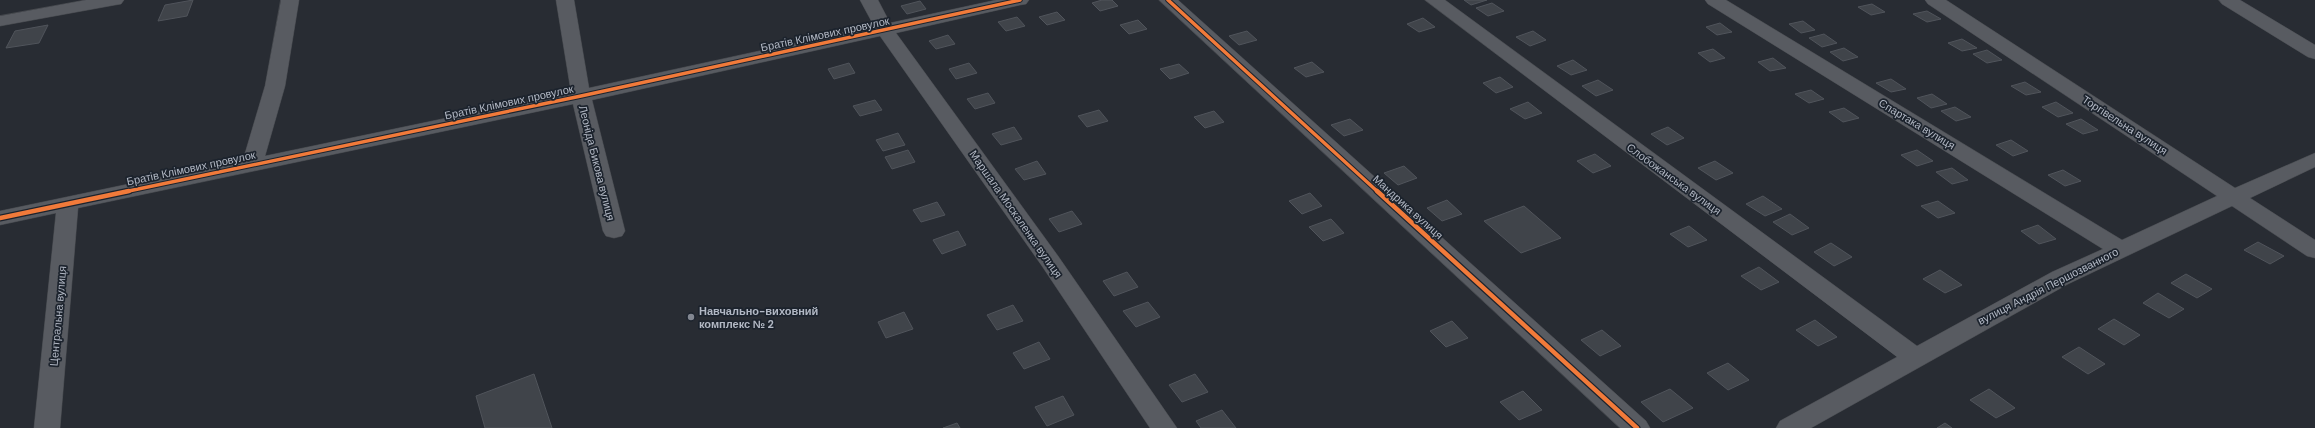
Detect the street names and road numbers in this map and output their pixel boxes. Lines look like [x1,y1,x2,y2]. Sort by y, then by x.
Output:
street label: Братів Клімових провулок [759,13,891,55]
street label: Братів Клімових провулок [443,81,575,123]
street label: Торгівельна вулиця [2080,92,2170,158]
street label: Спартака вулиця [1876,96,1958,152]
street label: Леоніда Бикова вулиця [576,104,618,222]
street label: Слобожанська вулиця [1624,140,1724,218]
street label: Братів Клімових провулок [125,147,257,189]
street label: Маршала Москаленка вулиця [967,148,1065,280]
street label: Мандрика вулиця [1370,172,1446,242]
street label: вулиця Андрія Першозванного [1975,244,2121,328]
street label: Центральна вулиця [47,265,69,367]

